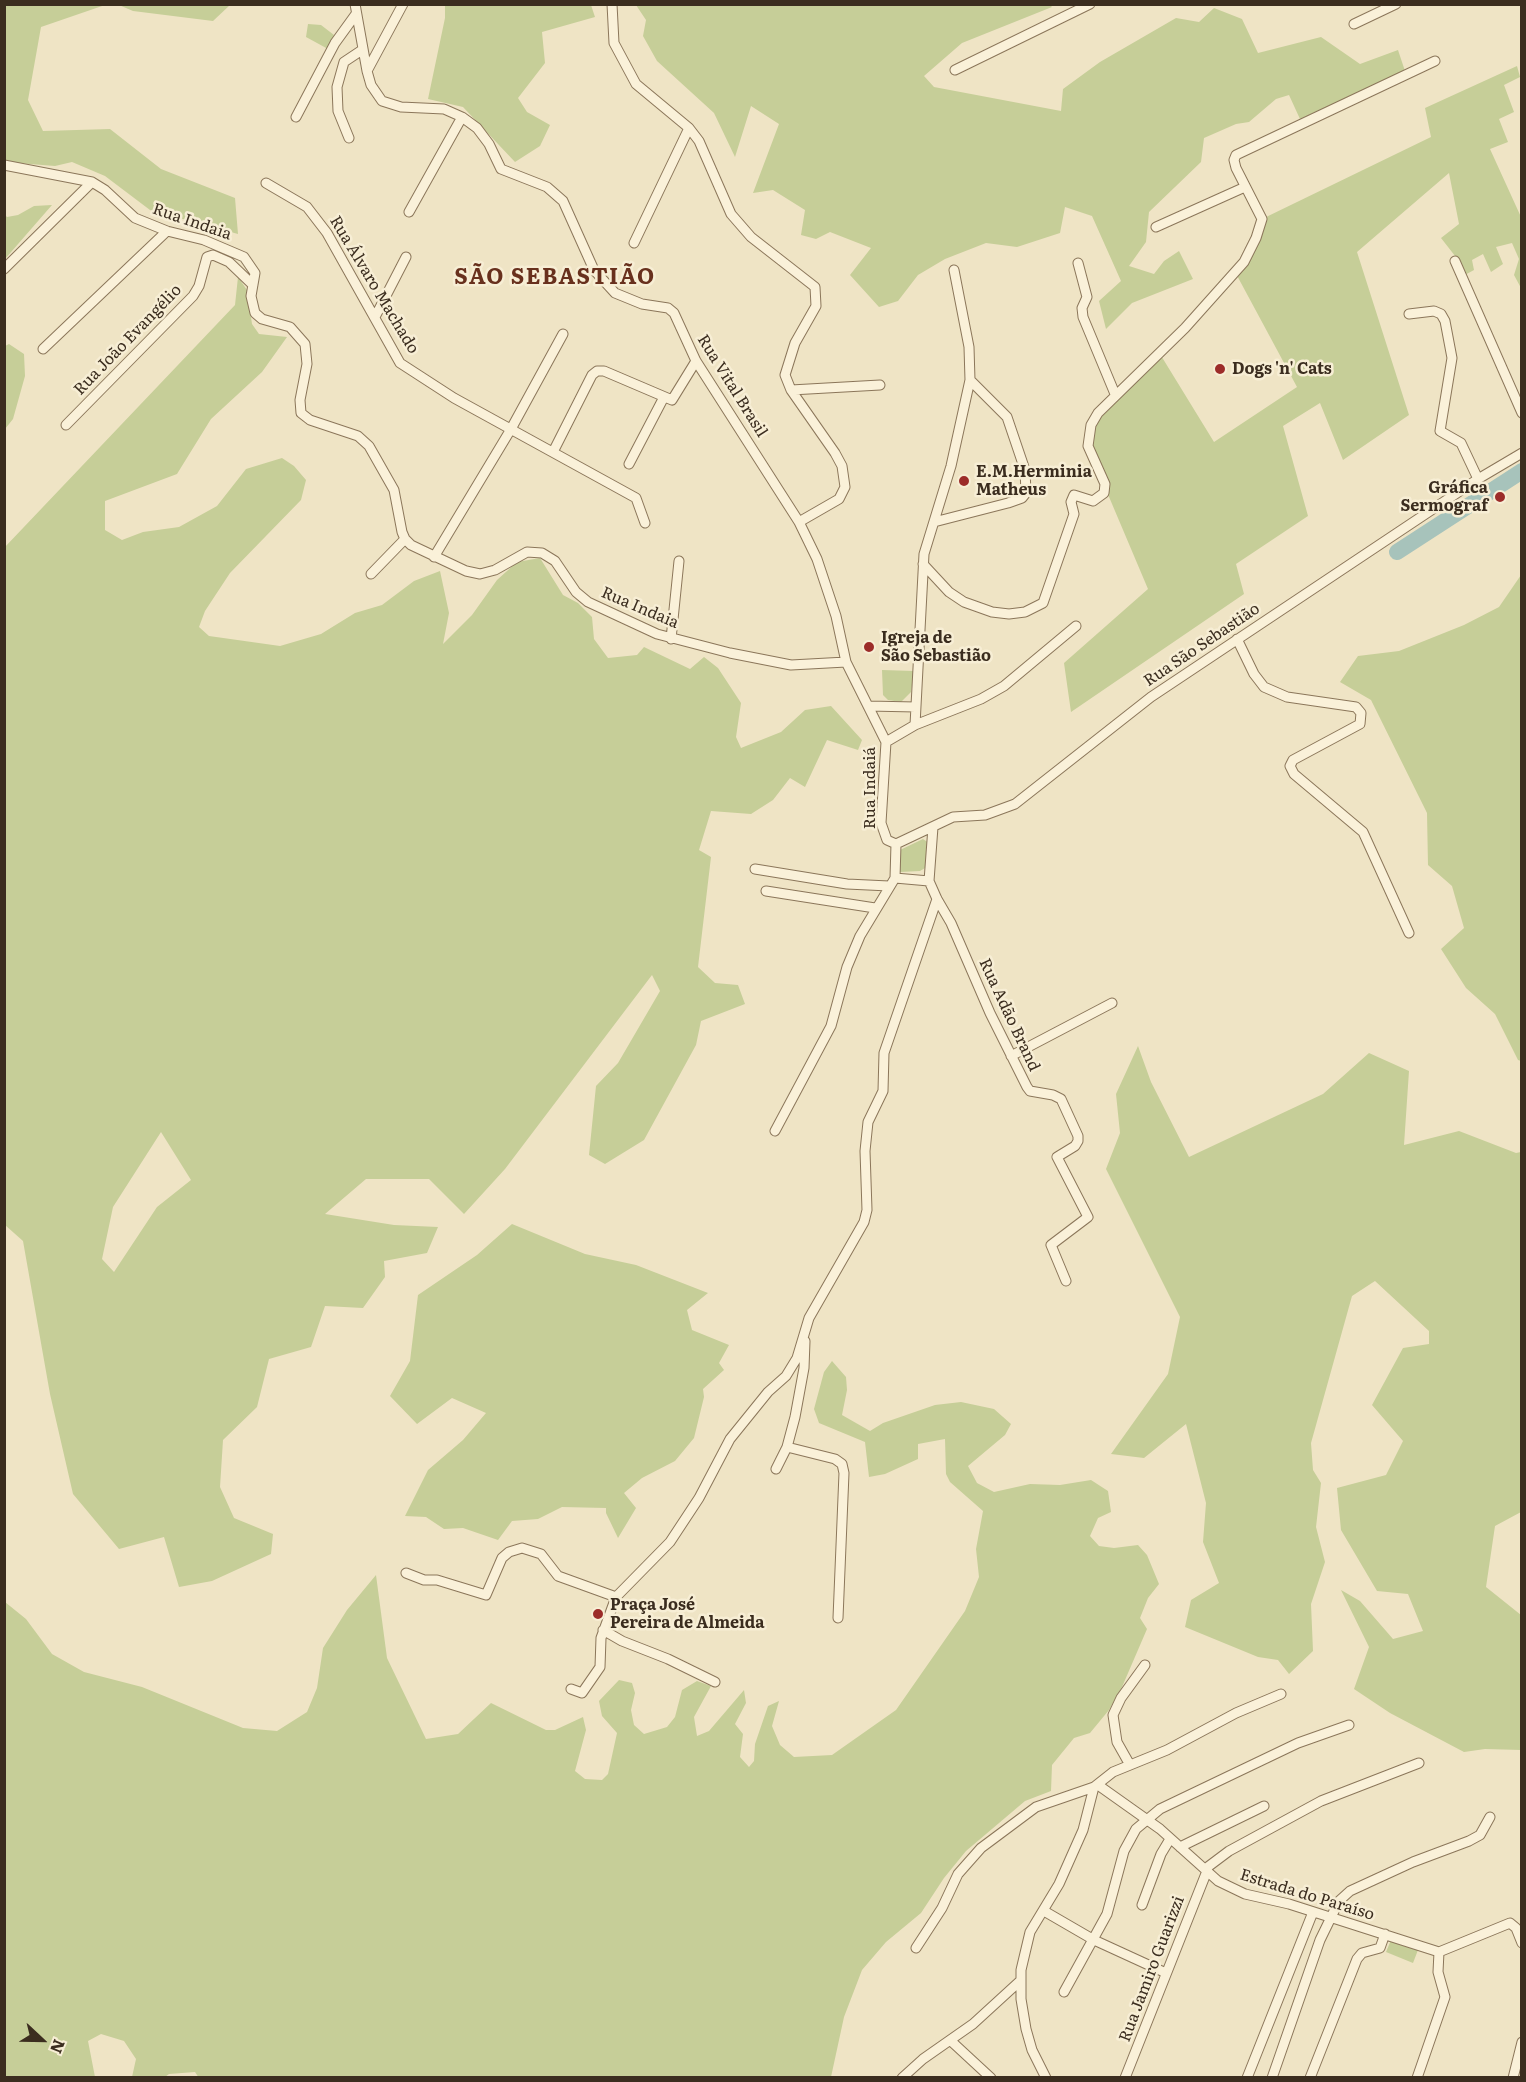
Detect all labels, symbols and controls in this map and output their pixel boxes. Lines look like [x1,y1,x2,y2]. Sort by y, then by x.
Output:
street label: Rua Indaia [150,200,234,244]
street label: Rua Álvaro Machado [325,213,423,357]
district label: SÃO SEBASTIÃO [454,265,656,291]
street label: Rua João Evangélio [70,281,186,399]
street label: Rua Vital Brasil [693,331,771,441]
place label: Dogs 'n' Cats [1232,359,1332,379]
marker: Dogs 'n' Cats [1213,362,1227,376]
place label: E.M.Herminia Matheus [976,462,1092,500]
marker: E.M.Herminia Matheus [957,474,971,488]
place label: Gráfica Sermograf [1400,478,1488,516]
marker: Gráfica Sermograf [1493,490,1507,504]
street label: Rua Indaia [598,583,682,633]
street label: Rua São Sebastião [1140,599,1264,691]
place label: Igreja de São Sebastião [881,628,991,666]
marker: Igreja de São Sebastião [862,640,876,654]
street label: Rua Indaiá [860,747,880,829]
street label: Rua Adão Brand [974,956,1044,1074]
place label: Praça José Pereira de Almeida [610,1595,765,1633]
marker: Praça José Pereira de Almeida [591,1607,605,1621]
street label: Estrada do Paraíso [1237,1865,1377,1925]
street label: Rua Jamiro Guarizzi [1115,1893,1189,2045]
north arrow [12,2010,72,2070]
text: N [45,2036,72,2057]

